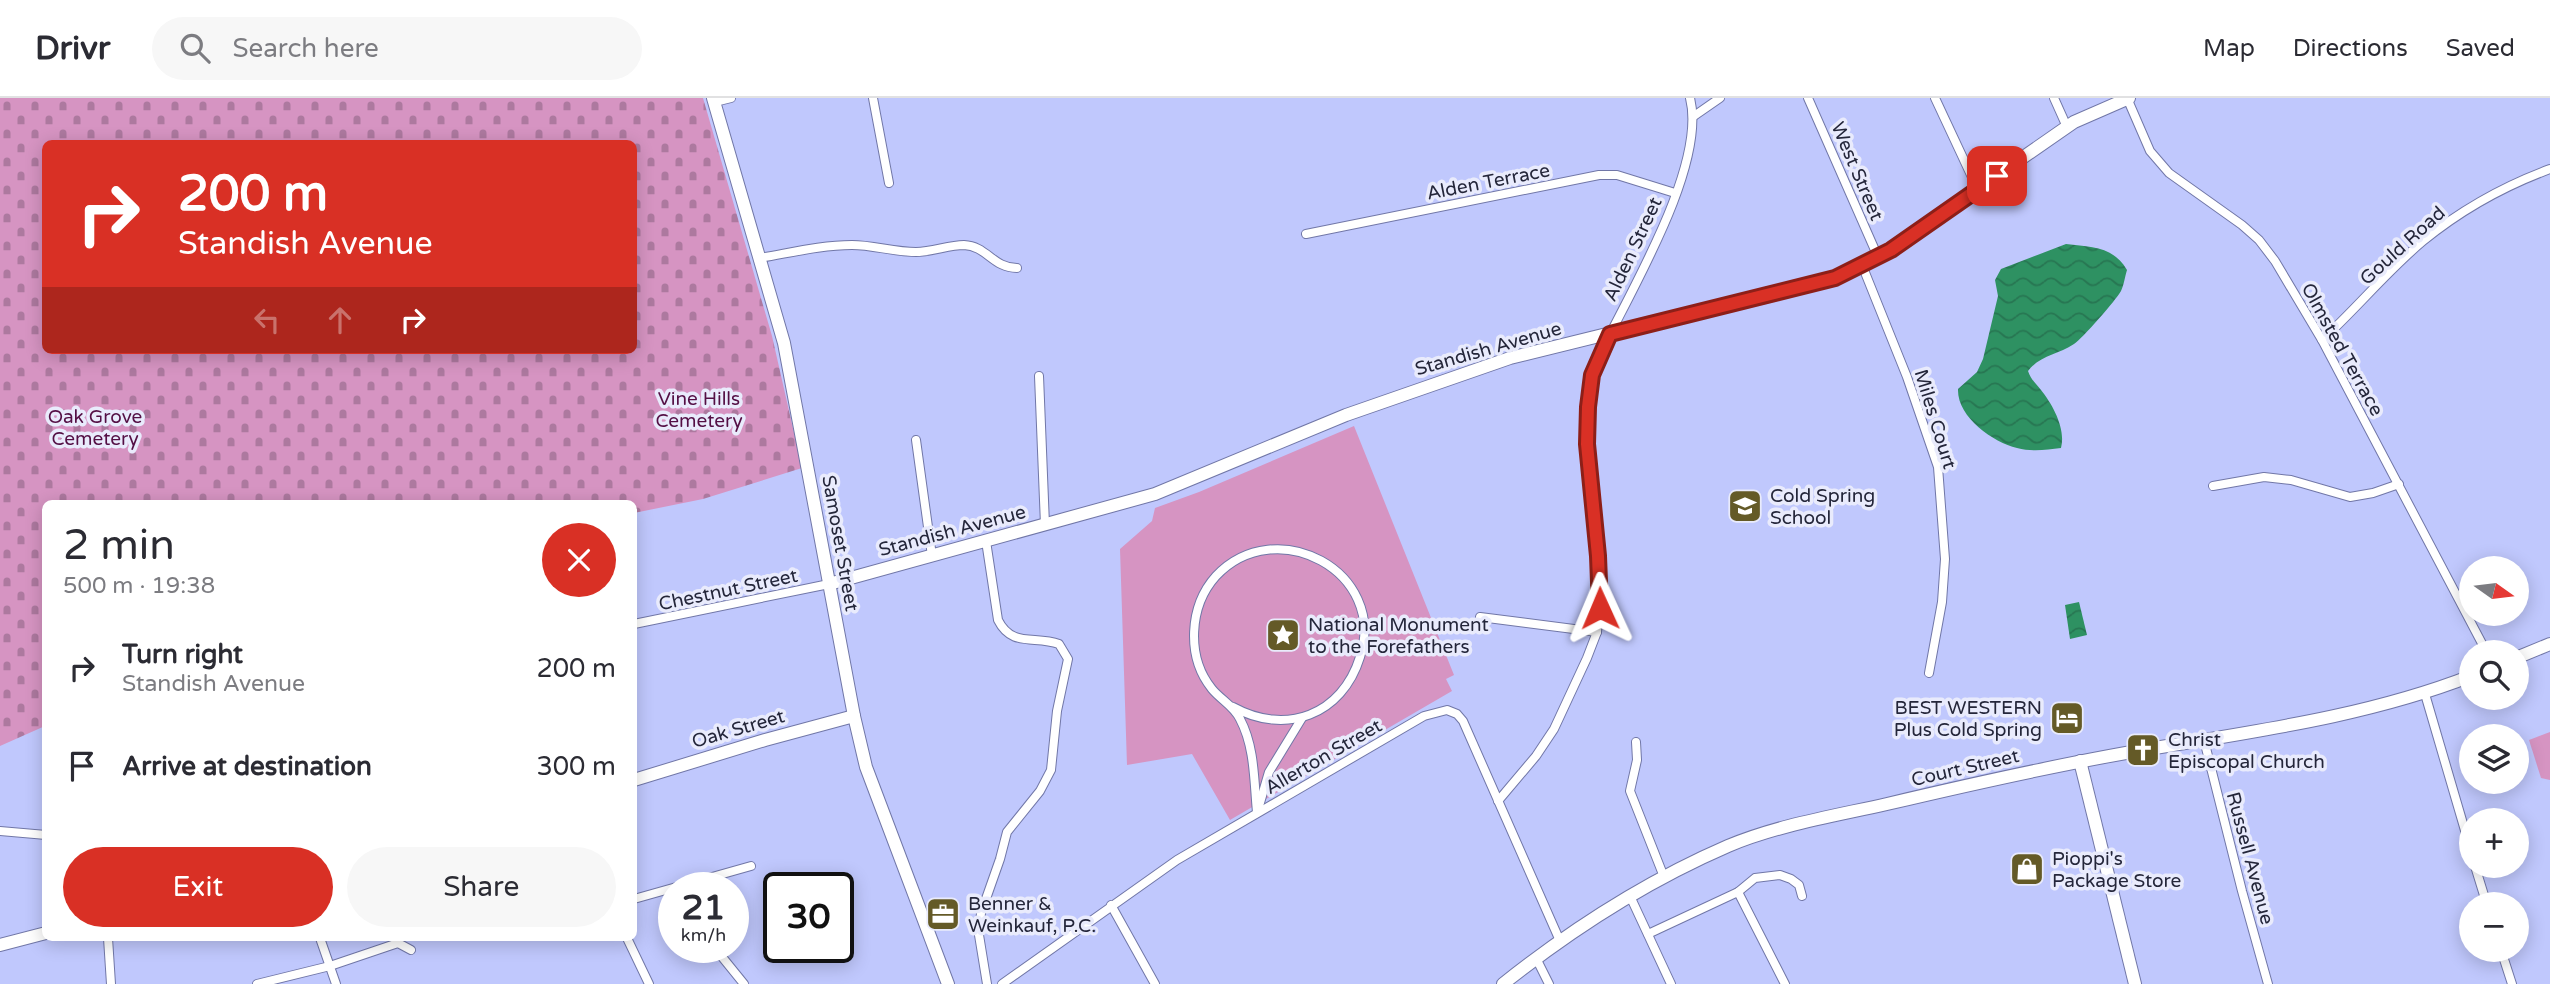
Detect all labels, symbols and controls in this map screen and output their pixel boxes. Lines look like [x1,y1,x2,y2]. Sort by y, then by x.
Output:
search box [152,17,642,80]
text: Drivr [35,29,110,68]
icon: search [176,29,214,67]
text: Search here [232,33,379,64]
text: Map [2203,34,2255,63]
text: Directions [2293,34,2408,63]
text: Saved [2446,34,2515,63]
street label: West Street [1827,119,1888,224]
pin [1967,146,2027,206]
icon: arrive [1978,157,2016,195]
street label: Alden Terrace [1425,159,1552,205]
text: 200 m [178,165,328,224]
icon: right [63,168,154,259]
street label: Alden Street [1599,194,1667,305]
street label: Gould Road [2356,202,2450,290]
text: Standish Avenue [178,225,433,263]
street label: Olmsted Terrace [2297,279,2388,420]
icon: left [248,301,286,339]
icon: ahead [321,301,359,339]
icon: right [394,301,432,339]
street label: Standish Avenue [1413,318,1564,380]
street label: Miles Court [1909,367,1961,472]
park label: Vine Hills Cemetery [655,388,743,432]
park label: Oak Grove Cemetery [48,406,142,450]
street label: Samoset Street [817,473,863,613]
place label: Cold Spring School [1770,485,1875,529]
school or university icon: Cold Spring School [1726,487,1764,525]
street label: Standish Avenue [876,501,1028,561]
text: 2 min [63,520,175,571]
button: close [542,523,616,597]
north arrow [2459,556,2529,626]
map controls [2459,556,2529,962]
street label: Chestnut Street [657,565,800,615]
position arrow [1563,571,1637,645]
text: 500 m · 19:38 [63,572,215,600]
place label: National Monument to the Forefathers [1308,614,1489,658]
place icon: National Monument to the Forefathers [1264,616,1302,654]
text: Turn right [122,639,243,670]
button: search [2459,640,2529,710]
icon: right [63,649,101,687]
text: 200 m [536,653,616,684]
text: Standish Avenue [122,670,305,698]
place label: BEST WESTERN Plus Cold Spring [1894,697,2042,741]
hotel icon: BEST WESTERN Plus Cold Spring [2048,699,2086,737]
street label: Oak Street [689,705,787,753]
street label: Allerton Street [1261,715,1386,799]
button: layers [2459,724,2529,794]
place label: Christ Episcopal Church [2168,729,2325,773]
church icon: Christ Episcopal Church [2124,731,2162,769]
street label: Court Street [1909,745,2021,791]
icon: arrive [63,747,101,785]
text: Arrive at destination [122,751,372,782]
text: 300 m [536,751,616,782]
street label: Russell Avenue [2222,789,2278,927]
button: + [2459,808,2529,878]
button: Exit [63,847,333,927]
button: Share [347,847,616,927]
place label: Pioppi's Package Store [2052,848,2181,892]
shop icon: Pioppi's Package Store [2008,850,2046,888]
speed limit sign: 30 [763,872,854,963]
text: 21 [682,887,725,929]
button: − [2459,892,2529,962]
place label: Benner & Weinkauf, P.C. [968,893,1096,937]
office icon: Benner & Weinkauf, P.C. [924,895,962,933]
text: km/h [681,924,726,946]

